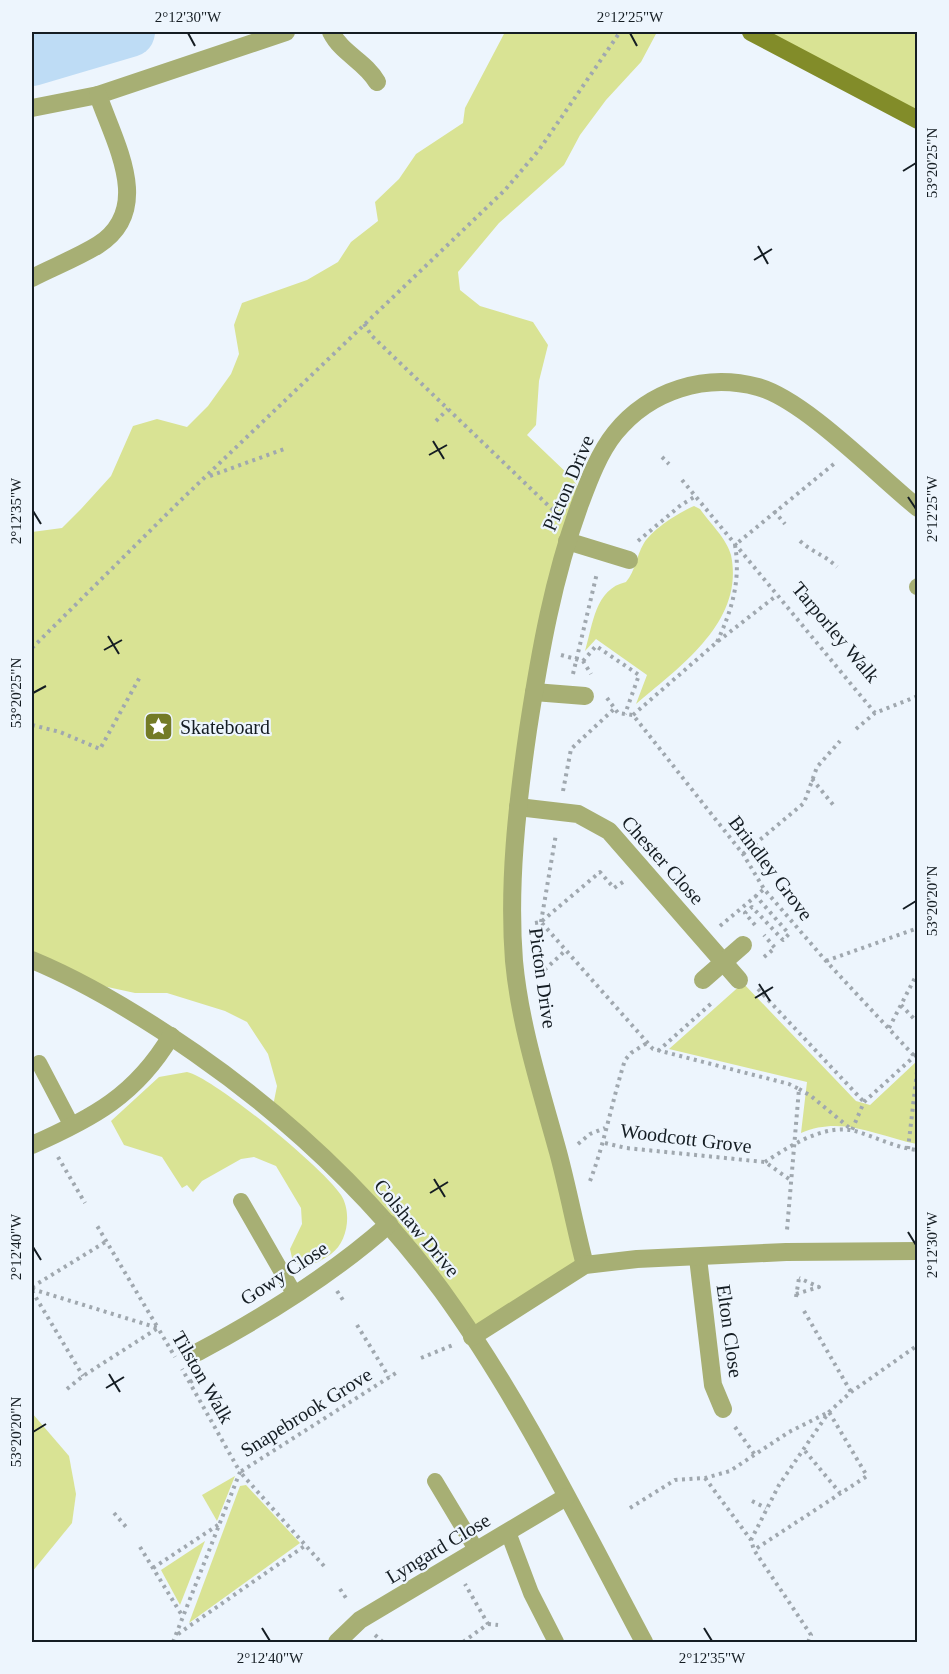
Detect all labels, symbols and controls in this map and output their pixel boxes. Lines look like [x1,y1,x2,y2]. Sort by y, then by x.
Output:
text: 2°12'30"W [155,9,222,25]
text: 2°12'25"W [597,9,664,25]
text: 53°20'25"N [924,128,940,198]
street label: Picton Drive [538,432,598,534]
text: 2°12'25"W [924,475,940,542]
text: 2°12'35"W [8,477,24,544]
street label: Tarporley Walk [787,578,884,687]
text: 53°20'25"N [8,658,24,728]
place icon: Skateboard [143,711,175,743]
place label: Skateboard [180,716,270,738]
street label: Chester Close [617,811,709,909]
street label: Brindley Grove [724,811,817,925]
text: 53°20'20"N [924,866,940,936]
street label: Picton Drive [525,926,561,1030]
street label: Woodcott Grove [619,1119,753,1157]
street label: Colshaw Drive [370,1175,464,1281]
text: 2°12'30"W [924,1211,940,1278]
text: 2°12'40"W [8,1213,24,1280]
street label: Gowy Close [236,1237,332,1310]
street label: Elton Close [713,1283,747,1379]
street label: Tilston Walk [168,1327,238,1427]
street label: Snapebrook Grove [236,1363,376,1462]
text: 53°20'20"N [8,1397,24,1467]
street label: Lyngard Close [382,1508,495,1588]
text: 2°12'40"W [237,1650,304,1666]
text: 2°12'35"W [679,1650,746,1666]

